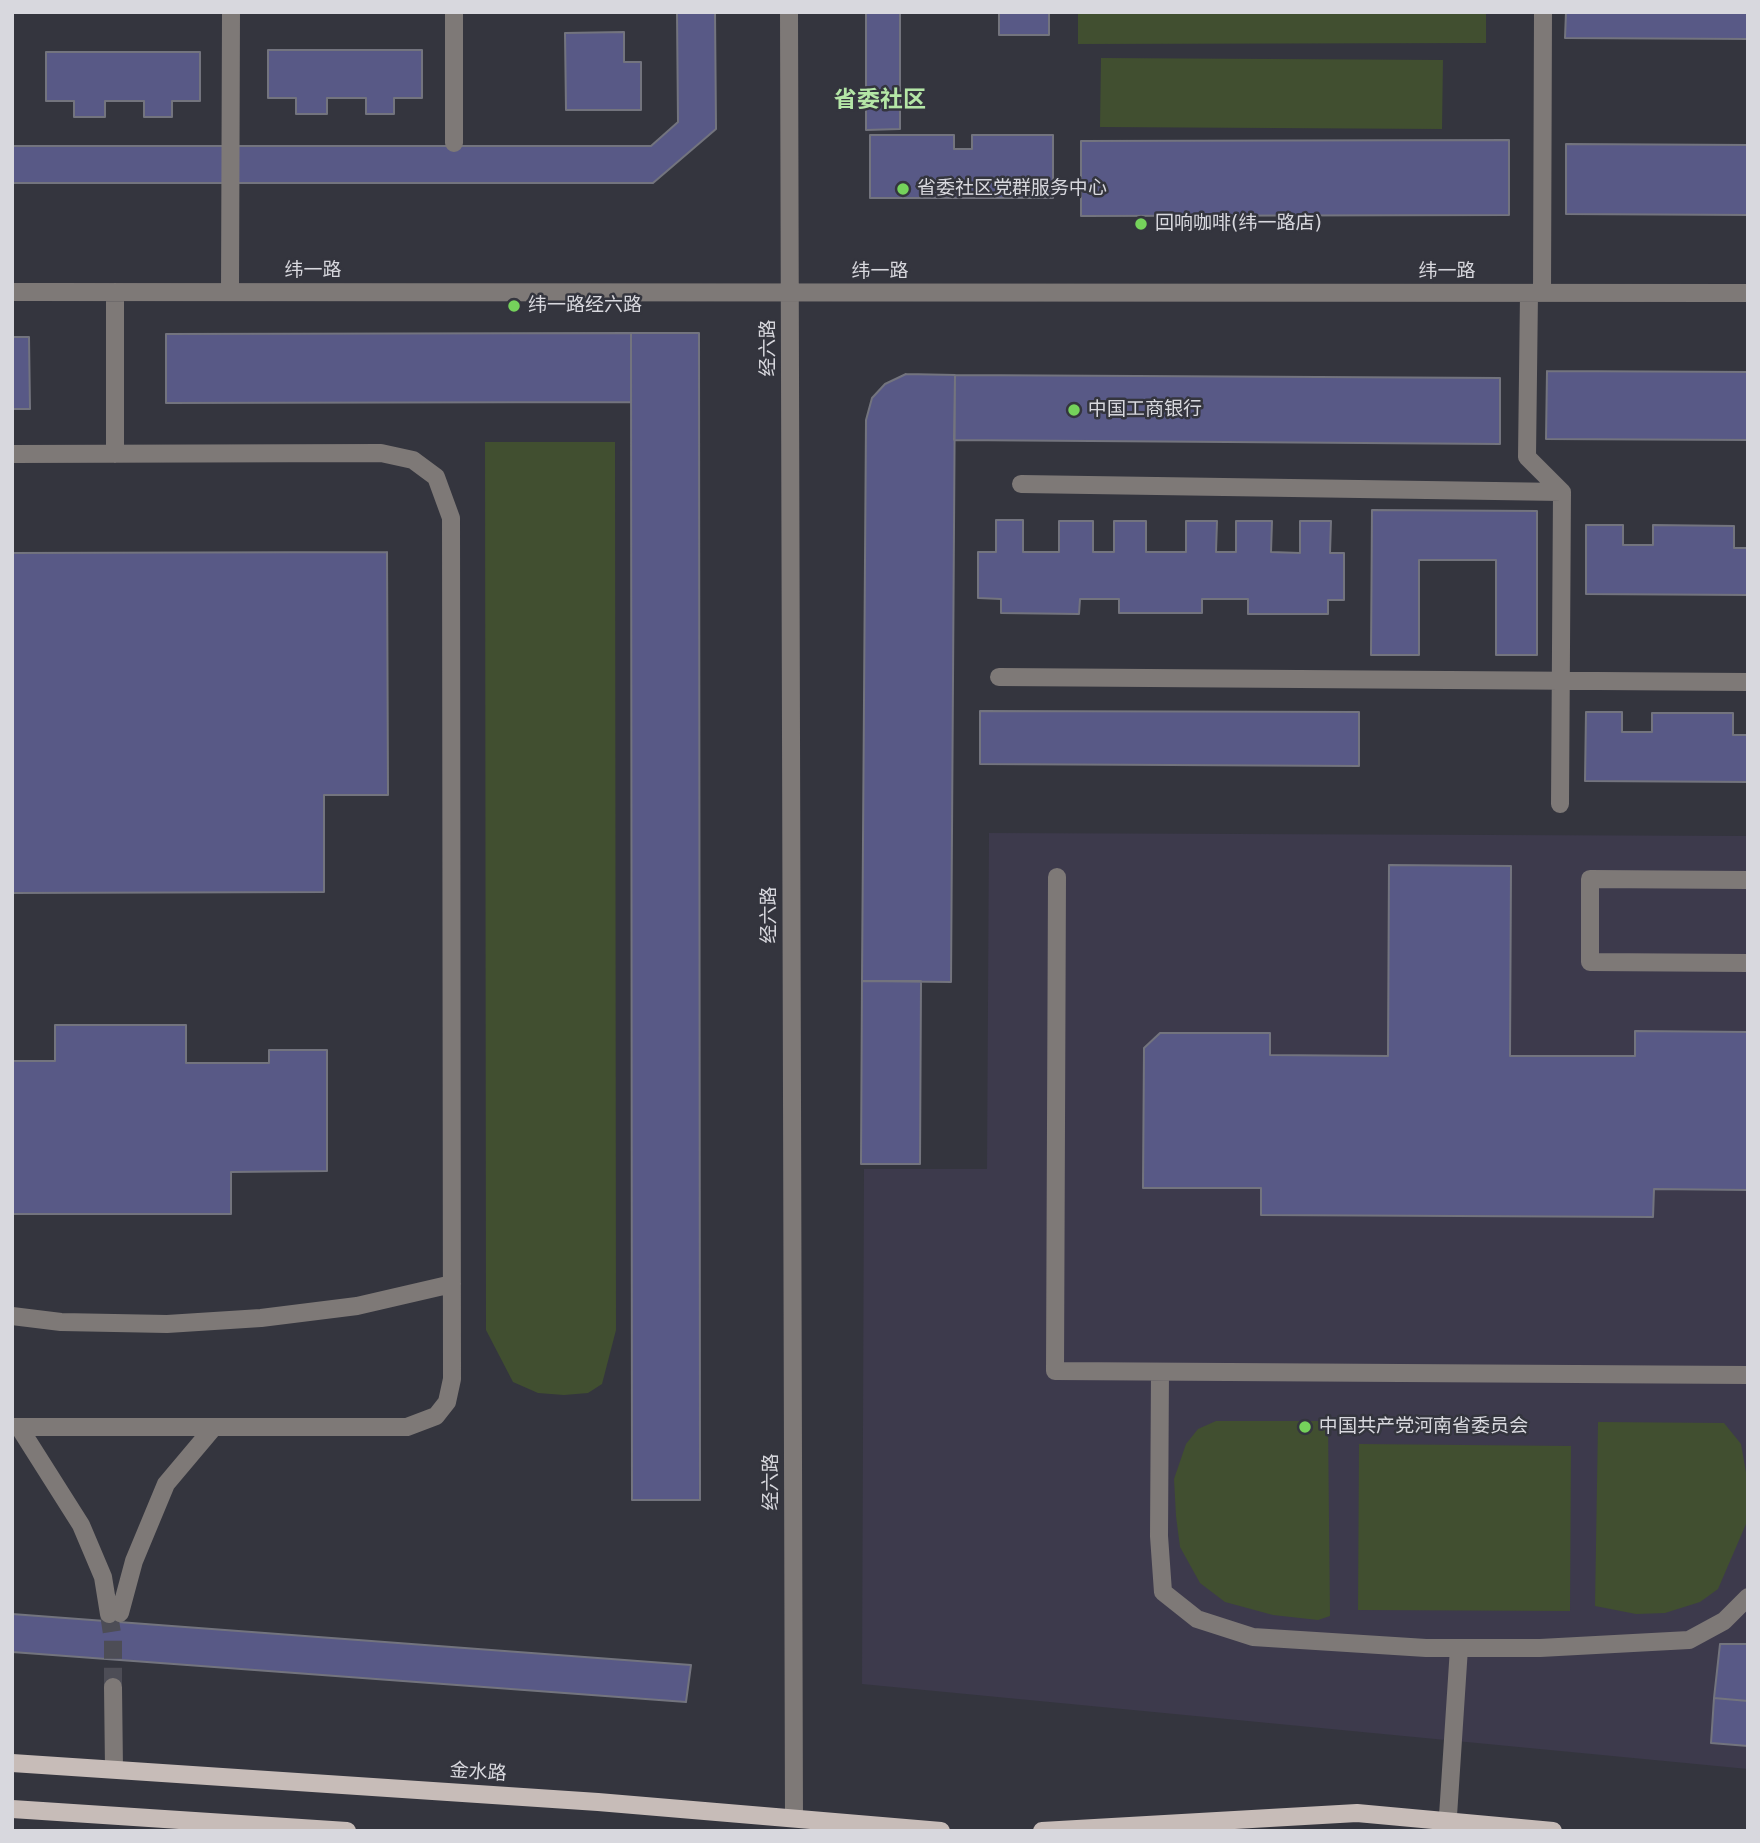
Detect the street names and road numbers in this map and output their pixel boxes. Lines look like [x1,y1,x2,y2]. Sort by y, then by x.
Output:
street label: 纬一路 [285,260,341,282]
street label: 纬一路 [852,261,908,283]
street label: 纬一路 [1419,261,1475,283]
street label: 经六路 [758,320,780,376]
street label: 经六路 [759,887,781,943]
street label: 经六路 [761,1454,783,1510]
street label: 金水路 [449,1760,507,1786]

